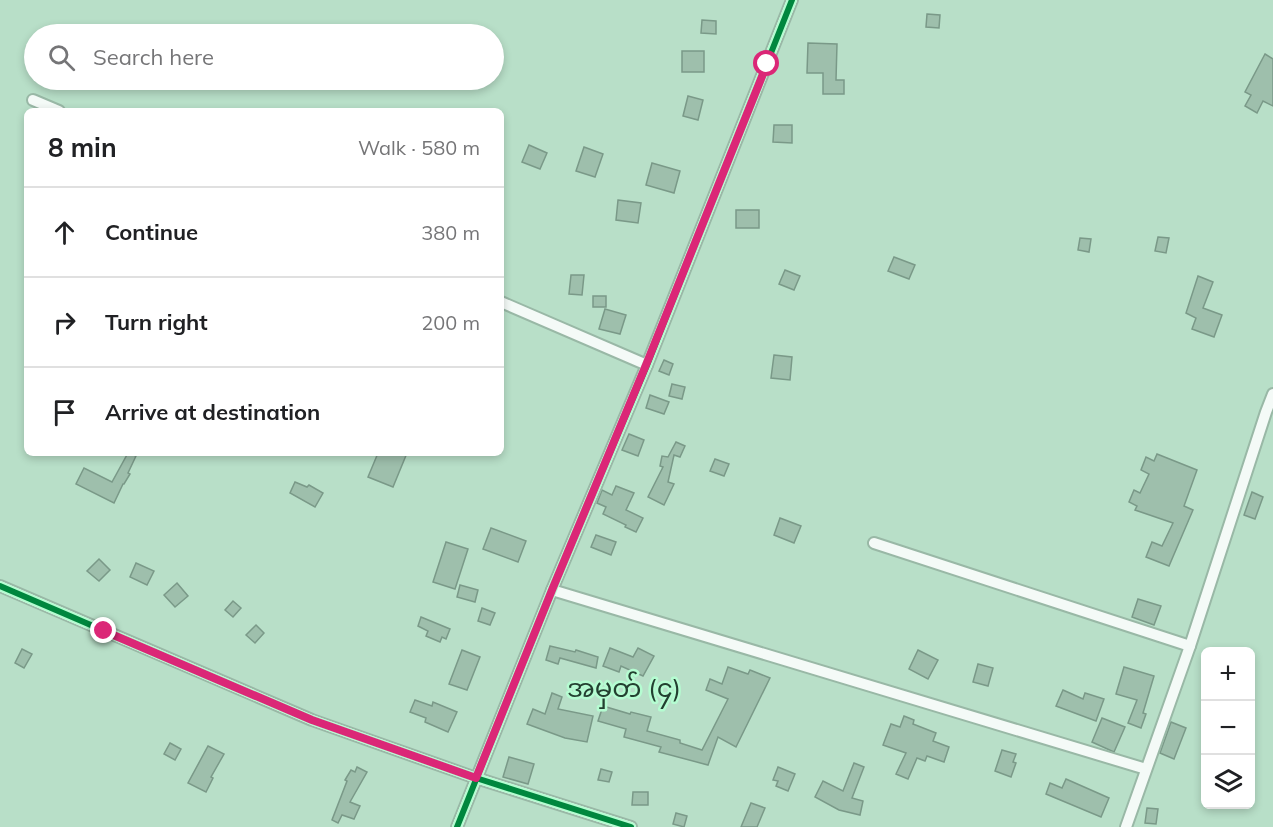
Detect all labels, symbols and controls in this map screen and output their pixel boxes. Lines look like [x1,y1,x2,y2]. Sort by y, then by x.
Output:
search box [24,24,504,90]
icon: search [45,41,78,74]
text: Search here [93,43,214,71]
route start [753,50,779,76]
text: 8 min [48,131,117,164]
text: Walk · 580 m [358,135,480,160]
icon: ahead [48,216,81,249]
text: Continue [105,218,198,246]
text: 380 m [421,220,480,245]
icon: right [48,306,81,339]
text: Turn right [105,308,208,336]
text: 200 m [421,310,480,335]
icon: arrive [48,396,81,429]
text: Arrive at destination [105,398,320,426]
route end [90,617,116,643]
map controls [1201,647,1255,809]
button: + [1201,647,1255,701]
district label: အမှတ် (၄) [567,671,681,709]
button: − [1201,701,1255,755]
button: layers [1201,755,1255,809]

